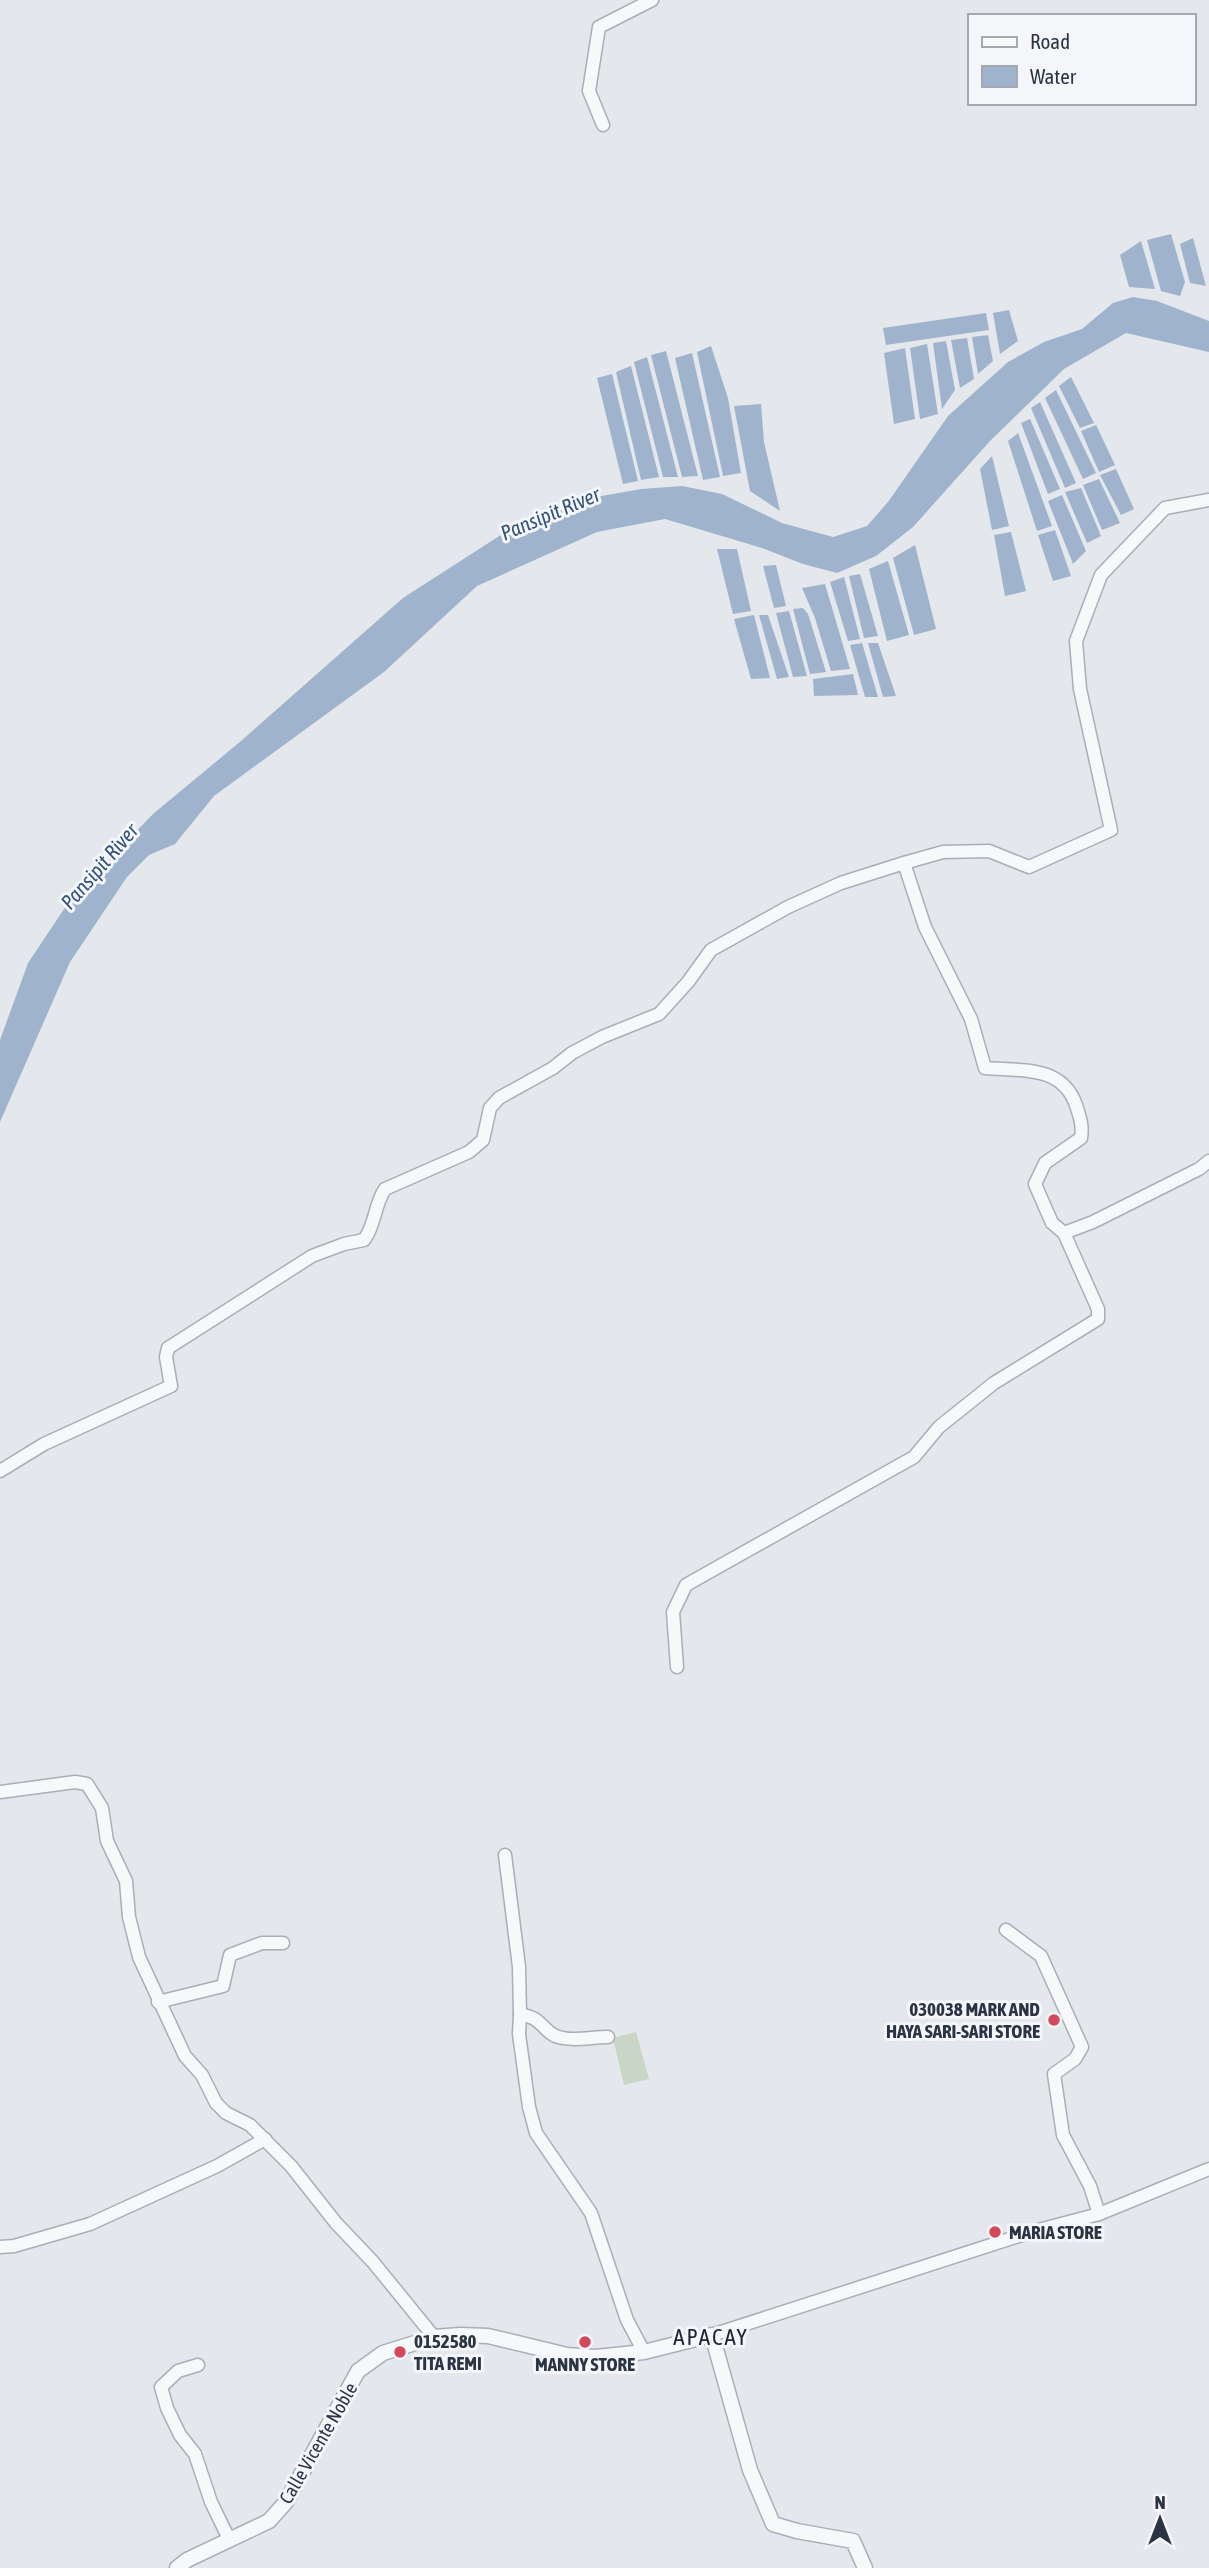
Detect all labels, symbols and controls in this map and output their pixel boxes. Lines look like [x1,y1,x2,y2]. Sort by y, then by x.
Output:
legend [968,14,1195,105]
text: Road [1030,29,1070,53]
text: Water [1030,64,1077,88]
water label: Pansipit River [497,481,604,545]
water label: Pansipit River [55,818,143,914]
place label: 030038 MARK AND HAYA SARI-SARI STORE [886,1998,1040,2042]
marker: 030038 MARK AND HAYA SARI-SARI STORE [1046,2012,1062,2028]
place label: MARIA STORE [1009,2221,1102,2243]
marker: MARIA STORE [987,2224,1003,2240]
district label: APACAY [673,2324,749,2350]
place label: 0152580 TITA REMI [414,2330,482,2374]
marker: MANNY STORE [577,2334,593,2350]
marker: 0152580 TITA REMI [392,2344,408,2360]
place label: MANNY STORE [535,2353,635,2375]
street label: Calle Vicente Noble [274,2379,362,2507]
north arrow [1125,2484,1195,2554]
text: N [1154,2491,1166,2513]

